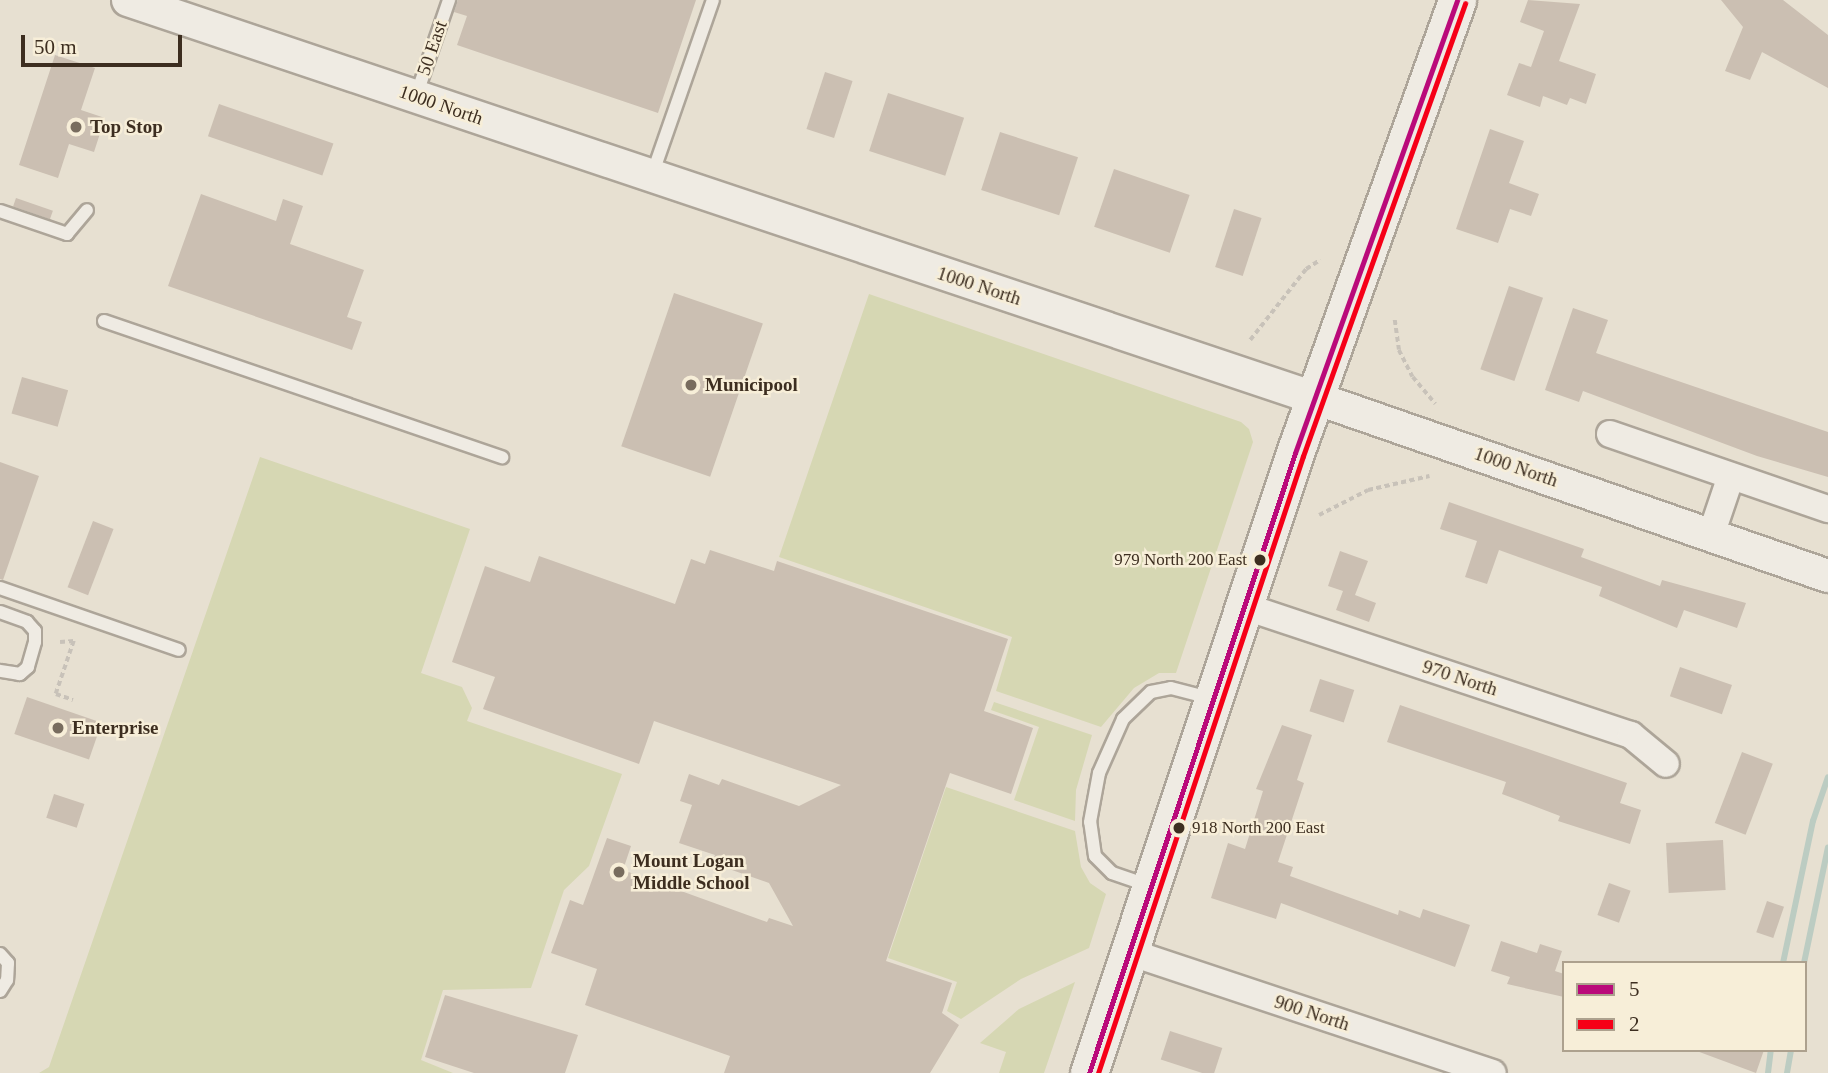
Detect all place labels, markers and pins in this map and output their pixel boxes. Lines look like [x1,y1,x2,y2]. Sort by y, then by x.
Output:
place label: Top Stop [90,116,163,138]
marker: Top Stop [68,119,84,135]
place label: Municipool [705,374,798,396]
marker: Municipool [683,377,699,393]
place label: 979 North 200 East [1114,550,1247,570]
marker: 979 North 200 East [1253,553,1267,567]
place label: Enterprise [72,717,159,739]
marker: Enterprise [50,720,66,736]
place label: 918 North 200 East [1192,818,1325,838]
marker: 918 North 200 East [1172,821,1186,835]
place label: Mount Logan Middle School [633,850,750,894]
marker: Mount Logan Middle School [611,864,627,880]

